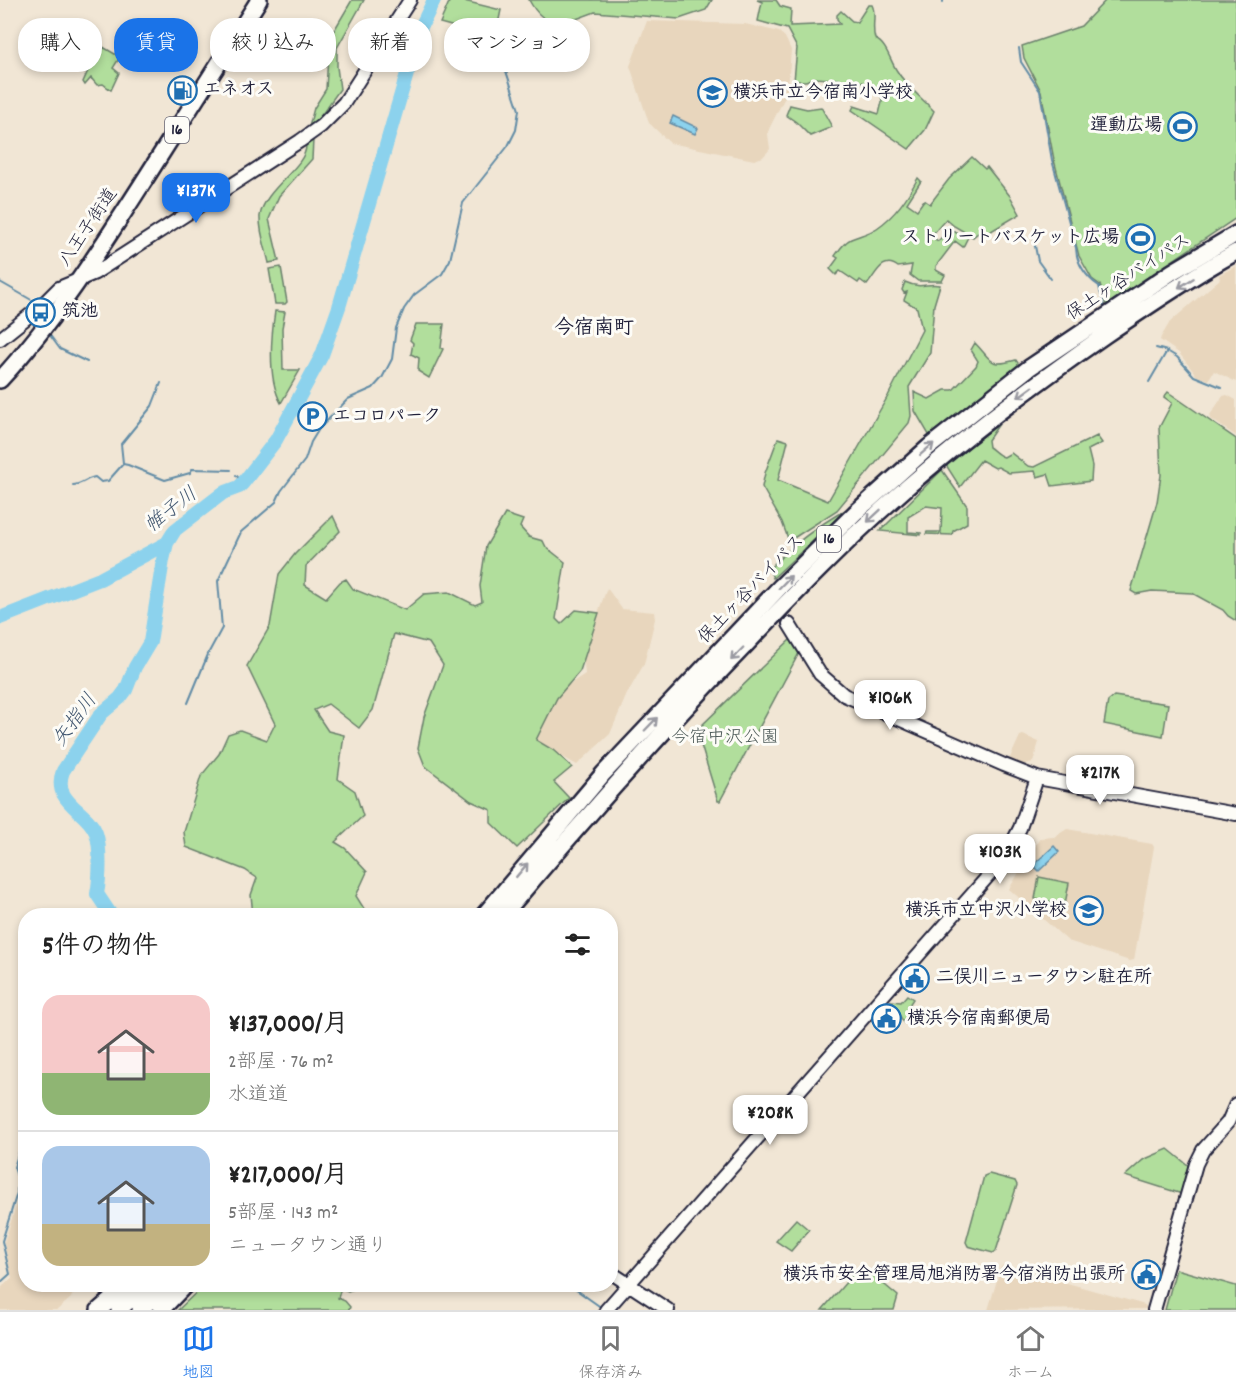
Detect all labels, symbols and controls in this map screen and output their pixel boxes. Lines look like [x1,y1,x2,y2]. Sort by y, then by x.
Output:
chip: 購入 [18,18,102,72]
chip: 賃貸 [114,18,198,72]
chip: 絞り込み [210,18,336,72]
chip: 新着 [348,18,432,72]
chip: マンション [444,18,590,72]
fuel station icon: エネオス [166,74,198,106]
school or university icon: 横浜市立今宿南小学校 [696,77,728,109]
place label: エネオス [203,78,274,103]
place label: 横浜市立今宿南小学校 [733,81,913,106]
sports icon: 運動広場 [1167,110,1199,142]
place label: 運動広場 [1090,114,1162,139]
road number: 16 [165,117,189,143]
pin: ¥137K [154,173,238,224]
text: ¥137K [176,178,216,206]
street label: 八王子街道 [53,184,125,272]
sports icon: ストリートバスケット広場 [1124,222,1156,254]
place label: ストリートバスケット広場 [902,226,1119,251]
street label: 保土ヶ谷バイパス [1062,228,1196,328]
one-way arrow [1178,277,1195,289]
bus stop icon: 筑池 [25,296,57,328]
place label: 筑池 [62,300,98,325]
district label: 今宿南町 [554,315,634,343]
one-way arrow [1017,386,1033,398]
parking icon: エコロパーク [296,401,328,433]
place label: エコロパーク [333,405,441,430]
one-way arrow [919,442,935,455]
water label: 帷子川 [140,481,204,541]
one-way arrow [867,509,882,523]
road number: 16 [817,526,841,552]
street label: 保土ヶ谷バイパス [693,530,811,650]
one-way arrow [778,575,792,590]
one-way arrow [729,647,744,662]
pin: ¥106K [848,680,932,731]
text: ¥106K [868,685,912,713]
water label: 矢指川 [47,689,105,753]
one-way arrow [643,716,658,731]
park label: 今宿中沢公園 [671,726,779,751]
pin: ¥217K [1058,755,1142,806]
text: ¥217K [1080,760,1120,788]
pin: ¥103K [958,834,1042,885]
text: ¥103K [978,839,1022,867]
one-way arrow [515,863,529,878]
school or university icon: 横浜市立中沢小学校 [1072,895,1104,927]
place label: 横浜市立中沢小学校 [905,899,1067,924]
icon: filters [561,928,594,961]
text: 5件の物件 [42,929,158,966]
public building icon: 二俣川ニュータウン駐在所 [899,962,931,994]
place label: 二俣川ニュータウン駐在所 [936,966,1152,991]
public building icon: 横浜今宿南郵便局 [870,1003,902,1035]
text: ¥137,000/月 [228,1007,349,1044]
place label: 横浜今宿南郵便局 [907,1007,1051,1032]
icon: home [90,1019,162,1091]
text: 2部屋 · 76 m² [228,1049,334,1077]
text: 水道道 [228,1082,288,1110]
pin: ¥208K [728,1095,812,1146]
text: ¥208K [747,1100,793,1128]
text: ¥217,000/月 [228,1158,348,1195]
icon: home [90,1170,162,1242]
text: 5部屋 · 143 m² [228,1200,338,1228]
text: ニュータウン通り [228,1233,388,1261]
public building icon: 横浜市安全管理局旭消防署今宿消防出張所 [1130,1259,1162,1291]
place label: 横浜市安全管理局旭消防署今宿消防出張所 [783,1263,1125,1288]
tab: 地図 [182,1322,215,1385]
tab: 保存済み [579,1322,643,1385]
tab: ホーム [1007,1322,1054,1385]

